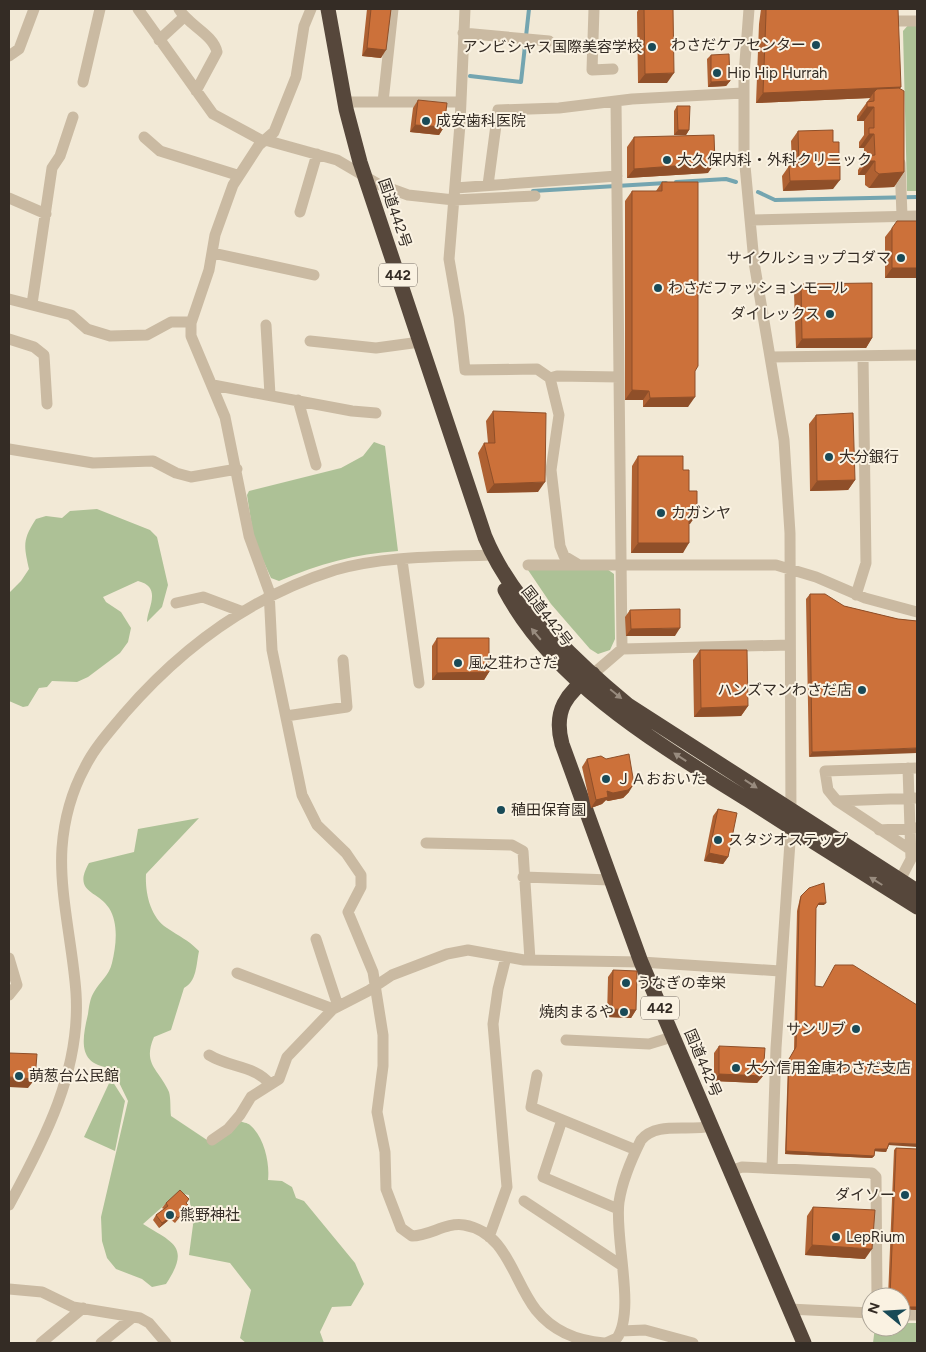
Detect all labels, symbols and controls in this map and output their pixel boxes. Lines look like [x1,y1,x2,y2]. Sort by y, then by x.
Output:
place label: わさだケアセンター [671,36,806,54]
place label: アンビシャス国際美容学校 [463,38,642,56]
marker: わさだケアセンター [810,39,822,51]
marker: アンビシャス国際美容学校 [646,41,658,53]
place label: Hip Hip Hurrah [727,64,827,82]
marker: Hip Hip Hurrah [711,67,723,79]
place label: 成安歯科医院 [436,112,526,130]
marker: 成安歯科医院 [420,115,432,127]
place label: 大久保内科・外科クリニック [677,151,872,169]
marker: 大久保内科・外科クリニック [661,154,673,166]
street label: 国道442号 [375,176,415,250]
place label: サイクルショップコダマ [727,249,891,267]
marker: サイクルショップコダマ [895,252,907,264]
road number: 442 [379,264,417,286]
place label: わさだファッションモール [668,279,848,297]
marker: わさだファッションモール [652,282,664,294]
place label: ダイレックス [730,305,820,323]
marker: ダイレックス [824,308,836,320]
place label: 大分銀行 [839,448,899,466]
marker: 大分銀行 [823,451,835,463]
place label: カガシヤ [671,504,731,522]
marker: カガシヤ [655,507,667,519]
street label: 国道442号 [518,582,576,650]
one-way arrow [530,629,542,641]
place label: 風之荘わさだ [468,654,558,672]
marker: 風之荘わさだ [452,657,464,669]
place label: ハンズマンわさだ店 [717,681,852,699]
marker: ハンズマンわさだ店 [856,684,868,696]
one-way arrow [609,689,622,700]
one-way arrow [673,752,686,762]
place label: ＪＡおおいた [616,770,706,788]
marker: ＪＡおおいた [600,773,612,785]
one-way arrow [744,779,758,789]
place label: 稙田保育園 [511,801,586,819]
marker: 稙田保育園 [495,804,507,816]
place label: スタジオステップ [728,831,848,849]
marker: スタジオステップ [712,834,724,846]
one-way arrow [869,876,883,886]
place label: うなぎの幸栄 [636,974,726,992]
marker: うなぎの幸栄 [620,977,632,989]
road number: 442 [641,996,679,1020]
place label: 焼肉まるや [539,1003,614,1021]
marker: 焼肉まるや [618,1006,630,1018]
place label: サンリブ [786,1020,846,1038]
marker: サンリブ [850,1023,862,1035]
street label: 国道442号 [681,1026,725,1100]
place label: 大分信用金庫わさだ支店 [746,1059,911,1077]
marker: 大分信用金庫わさだ支店 [730,1062,742,1074]
place label: 萌葱台公民館 [29,1067,119,1085]
marker: 萌葱台公民館 [13,1070,25,1082]
place label: ダイソー [835,1186,895,1204]
marker: ダイソー [899,1189,911,1201]
place label: 熊野神社 [180,1206,240,1224]
marker: 熊野神社 [164,1209,176,1221]
place label: LepRium [846,1228,905,1246]
marker: LepRium [830,1231,842,1243]
north arrow [861,1287,911,1337]
text: N [864,1300,884,1316]

